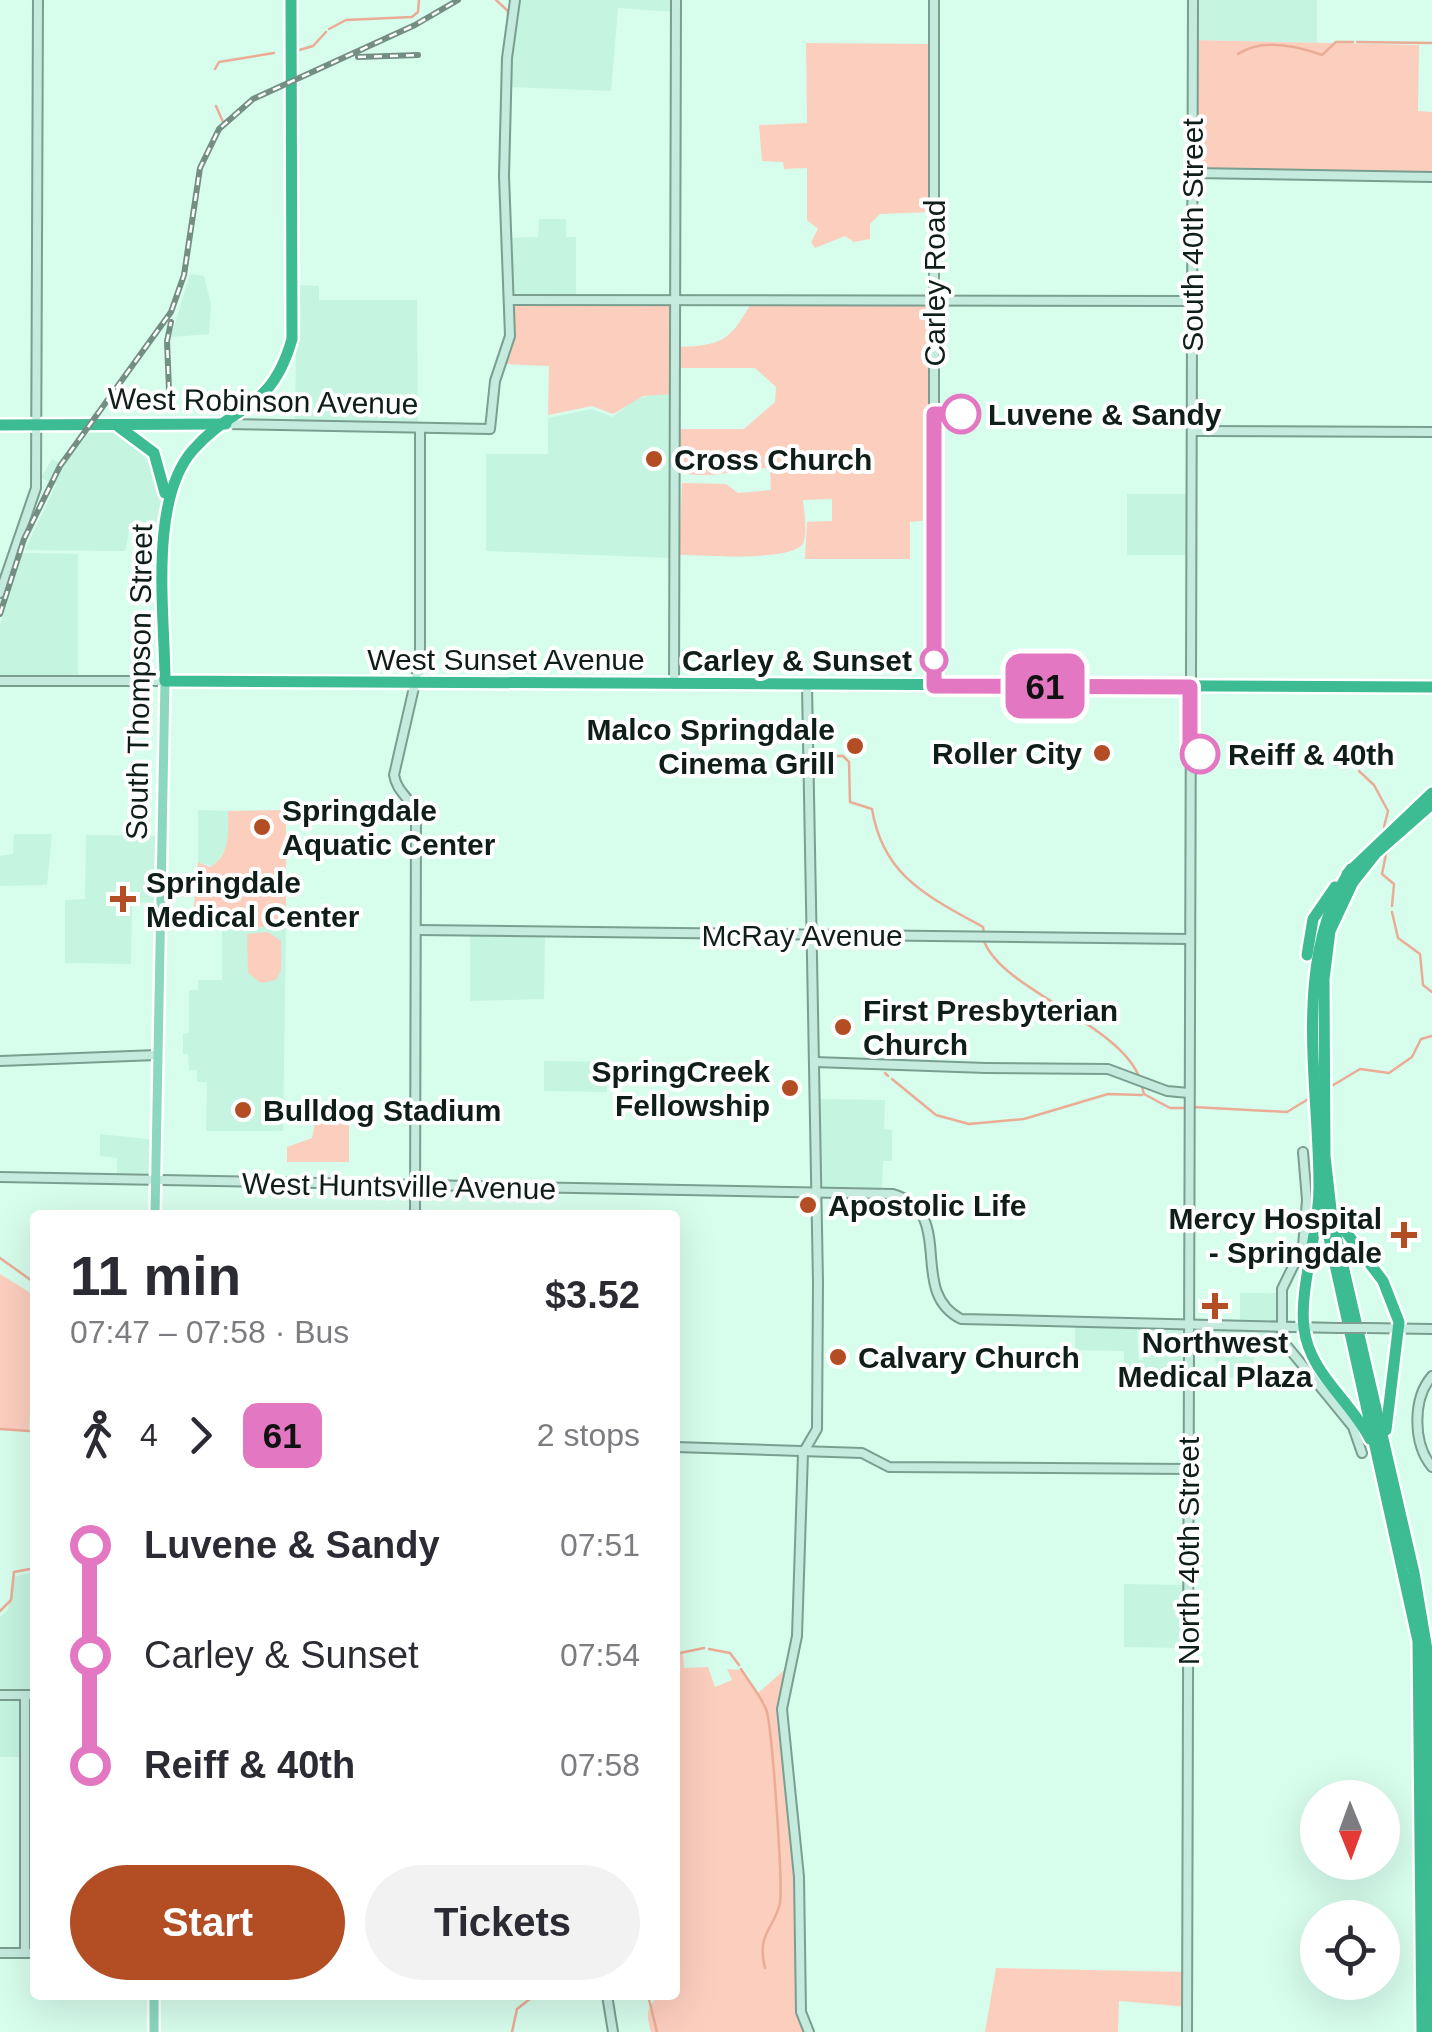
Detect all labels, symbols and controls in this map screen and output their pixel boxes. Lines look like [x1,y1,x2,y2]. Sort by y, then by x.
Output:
street label: South 40th Street [1176,118,1209,352]
street label: Carley Road [918,200,951,366]
street label: West Robinson Avenue [107,382,419,420]
marker: Luvene & Sandy [942,395,980,433]
place label: Luvene & Sandy [988,398,1222,431]
place label: Cross Church [674,443,872,476]
marker: Cross Church [643,448,665,470]
street label: South Thompson Street [120,523,158,840]
street label: West Sunset Avenue [367,643,645,676]
place label: Carley & Sunset [682,644,912,677]
marker: Carley & Sunset [921,647,947,673]
line badge: 61 [1000,654,1090,718]
text: 61 [1026,667,1064,706]
place label: Malco Springdale Cinema Grill [587,713,835,780]
marker: Malco Springdale Cinema Grill [844,735,866,757]
marker: Reiff & 40th [1181,735,1219,773]
place label: Roller City [932,737,1082,770]
place label: Reiff & 40th [1228,738,1395,771]
marker: Roller City [1091,742,1113,764]
place label: Springdale Aquatic Center [282,794,496,861]
marker: Springdale Aquatic Center [251,816,273,838]
place label: Springdale Medical Center [146,866,360,933]
marker: Springdale Medical Center [110,886,136,912]
street label: McRay Avenue [701,919,903,952]
place label: First Presbyterian Church [863,994,1118,1061]
marker: First Presbyterian Church [832,1016,854,1038]
place label: SpringCreek Fellowship [592,1055,770,1122]
marker: SpringCreek Fellowship [779,1077,801,1099]
place label: Bulldog Stadium [263,1094,501,1127]
marker: Bulldog Stadium [232,1099,254,1121]
street label: West Huntsville Avenue [242,1167,556,1205]
place label: Apostolic Life [828,1189,1026,1222]
marker: Apostolic Life [797,1194,819,1216]
place label: Mercy Hospital - Springdale [1169,1202,1382,1269]
marker: Mercy Hospital - Springdale [1391,1222,1417,1248]
text: 11 min [70,1245,241,1307]
text: $3.52 [545,1274,640,1316]
marker: Northwest Medical Plaza [1202,1293,1228,1319]
text: 07:47 – 07:58 · Bus [70,1314,349,1350]
place label: Northwest Medical Plaza [1117,1326,1313,1393]
place label: Calvary Church [858,1341,1080,1374]
marker: Calvary Church [827,1346,849,1368]
icon: walk [70,1408,125,1463]
icon: forward [173,1408,228,1463]
text: 61 [263,1416,302,1455]
text: 4 [140,1417,158,1453]
text: 2 stops [537,1417,640,1453]
street label: North 40th Street [1172,1436,1205,1665]
text: Luvene & Sandy [144,1524,440,1566]
text: 07:51 [560,1527,640,1563]
text: Carley & Sunset [144,1634,419,1676]
text: 07:54 [560,1637,640,1673]
text: Reiff & 40th [144,1744,355,1786]
text: 07:58 [560,1747,640,1783]
north arrow [1300,1780,1400,1880]
map controls [1300,1780,1400,2000]
button: Start [70,1865,345,1980]
button: Tickets [365,1865,640,1980]
button: locate [1300,1900,1400,2000]

